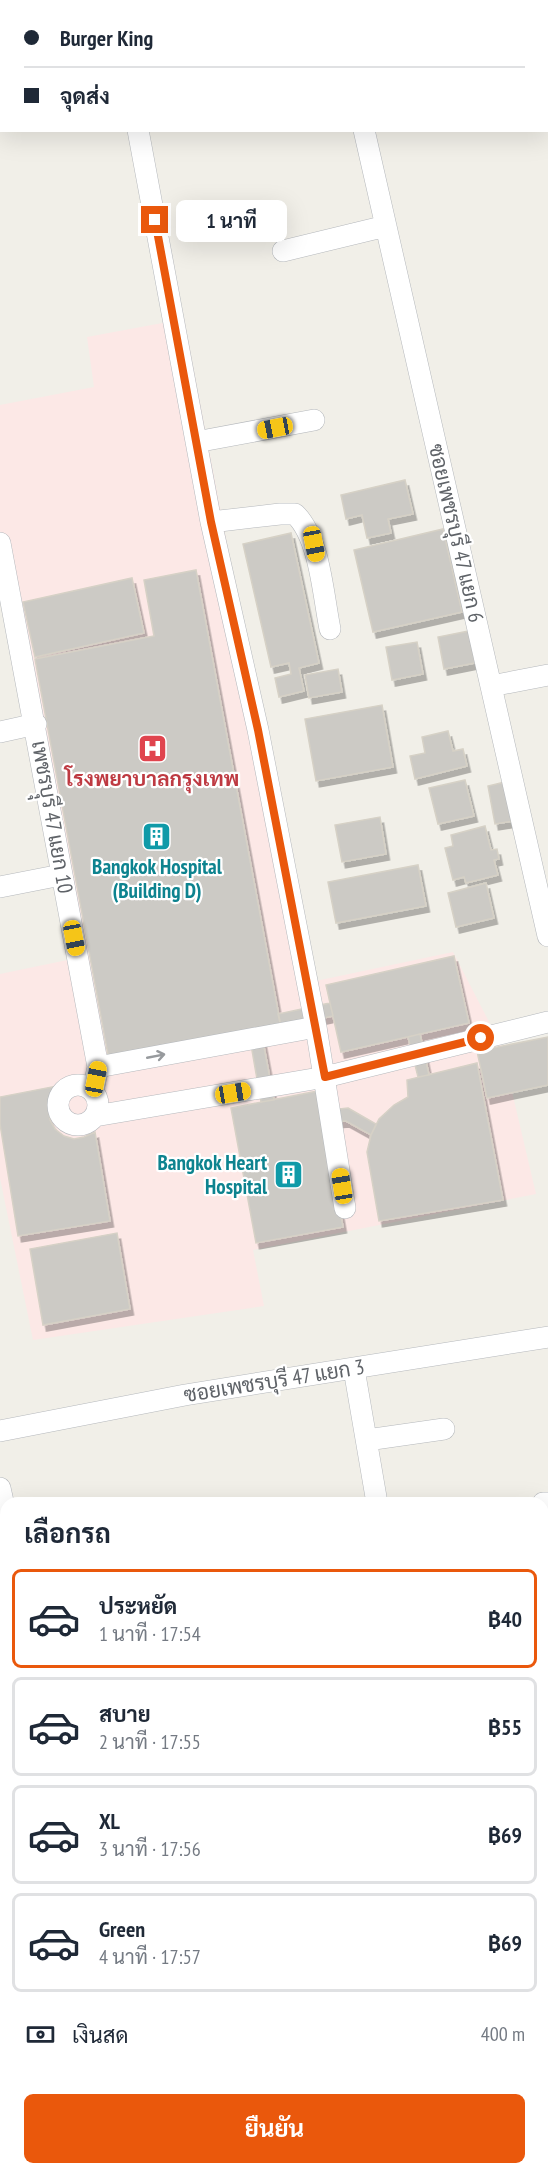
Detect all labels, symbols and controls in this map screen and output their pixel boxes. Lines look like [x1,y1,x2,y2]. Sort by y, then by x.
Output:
text: Burger King [60,24,153,52]
text: จุดส่ง [60,82,110,110]
callout: 1 นาที [176,199,287,241]
route end [141,206,168,233]
text: 1 นาที [206,208,257,234]
car [256,416,294,440]
street label: ซอยเพชรบุรี 47 แยก 6 [422,441,490,625]
car [302,525,326,563]
hospital icon: โรงพยาบาลกรุงเทพ [136,732,168,764]
street label: เพชรบุุรี 47 แยก 10 [18,738,79,897]
place label: โรงพยาบาลกรุงเทพ [63,765,239,794]
building icon: Bangkok Hospital (Building D) [141,820,173,852]
place label: Bangkok Hospital (Building D) [92,853,223,904]
car [62,919,86,957]
route start [467,1024,494,1051]
one-way arrow [145,1050,165,1061]
car [84,1060,108,1098]
car [214,1081,252,1105]
place label: Bangkok Heart Hospital [157,1149,268,1200]
building icon: Bangkok Heart Hospital [272,1159,304,1191]
car [330,1167,354,1205]
street label: ซอยเพชรบุรี 47 แยก 3 [182,1353,366,1409]
text: เลือกรถ [24,1516,111,1550]
icon: car [27,1592,81,1646]
text: ประหยัด [99,1592,177,1620]
text: ฿40 [488,1605,522,1633]
text: 1 นาที · 17:54 [99,1621,201,1647]
icon: car [27,1700,81,1754]
text: สบาย [99,1700,151,1728]
text: ฿55 [488,1713,522,1741]
text: 2 นาที · 17:55 [99,1729,201,1755]
text: XL [99,1807,120,1835]
icon: car [27,1808,81,1862]
text: ฿69 [488,1821,522,1849]
text: 3 นาที · 17:56 [99,1836,201,1862]
text: Green [99,1915,145,1943]
icon: car [27,1916,81,1970]
text: ฿69 [488,1929,522,1957]
text: 4 นาที · 17:57 [99,1944,201,1970]
icon: cash [24,2018,57,2051]
text: เงินสด [72,2021,129,2049]
text: 400 m [481,2021,525,2047]
button: ยืนยัน [24,2094,525,2163]

